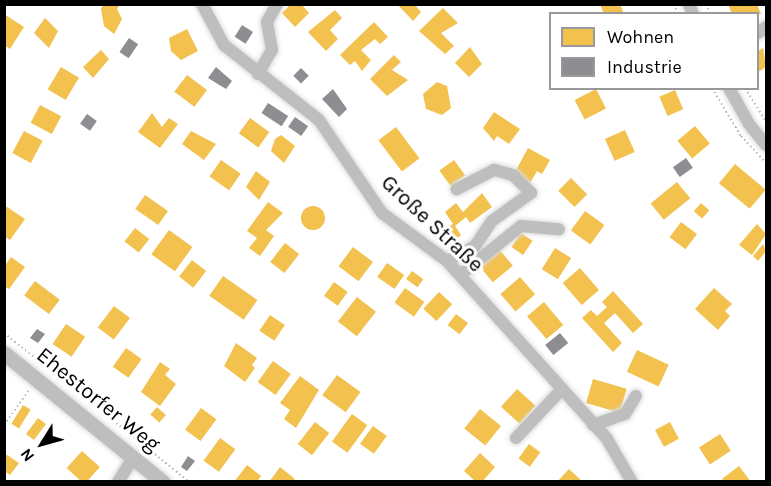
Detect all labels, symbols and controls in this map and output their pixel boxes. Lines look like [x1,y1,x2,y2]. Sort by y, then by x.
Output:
legend [549,12,759,90]
text: Wohnen [607,26,674,48]
text: Industrie [607,56,682,78]
street label: Große Straße [375,170,489,278]
street label: Ehestorfer Weg [31,342,165,458]
north arrow [12,414,72,474]
text: N [16,445,38,465]

